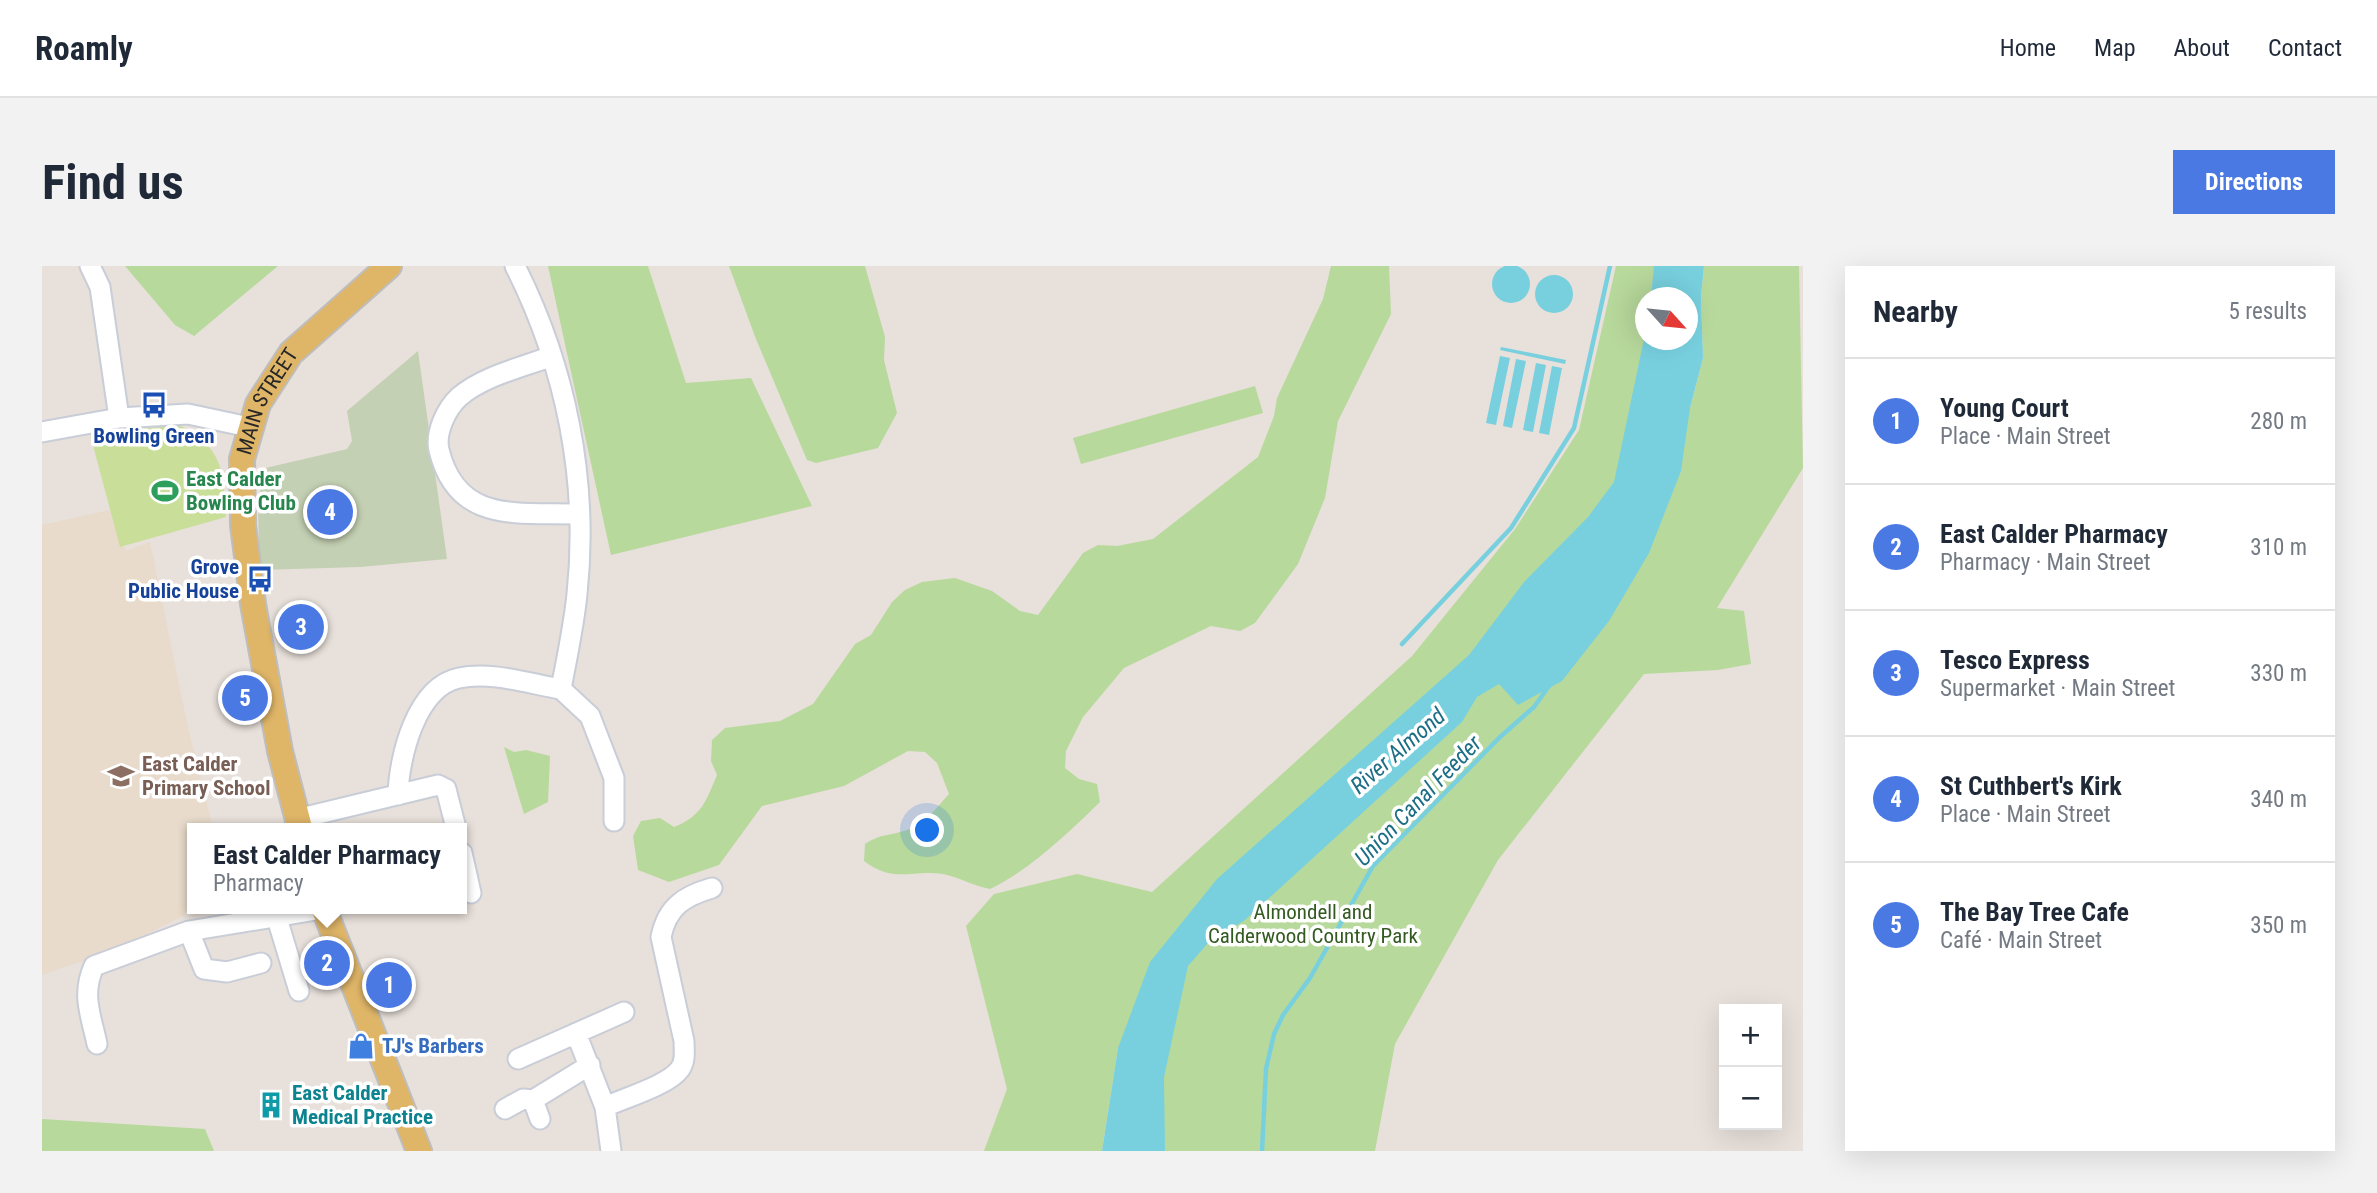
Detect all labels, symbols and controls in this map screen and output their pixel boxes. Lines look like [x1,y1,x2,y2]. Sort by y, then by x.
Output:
text: Roamly [35,29,133,68]
text: Home [2000,34,2056,62]
text: Map [2094,34,2136,62]
text: About [2174,34,2230,62]
text: Contact [2268,34,2342,62]
button: Directions [2173,150,2335,214]
text: Find us [42,154,184,211]
north arrow [1635,287,1698,350]
text: Nearby [1873,294,1958,329]
text: 5 results [2229,298,2307,325]
street label: MAIN STREET [232,344,303,457]
bus stop icon: Bowling Green [139,390,169,420]
text: Young Court [1940,393,2069,423]
text: 1 [1890,408,1902,435]
text: 280 m [2250,408,2307,435]
text: Place · Main Street [1940,423,2111,450]
place label: Bowling Green [93,424,215,448]
place label: East Calder Bowling Club [186,467,296,515]
sports icon: East Calder Bowling Club [150,476,180,506]
pin: 4 [307,486,353,538]
text: East Calder Pharmacy [1940,519,2168,549]
text: 2 [1890,534,1902,561]
text: 310 m [2250,534,2307,561]
text: Pharmacy · Main Street [1940,549,2151,576]
place label: Grove Public House [128,555,239,603]
bus stop icon: Grove Public House [245,564,275,594]
pin: 3 [278,601,324,653]
text: Tesco Express [1940,645,2090,675]
text: 3 [1890,660,1902,687]
text: 330 m [2250,660,2307,687]
pin: 5 [222,672,268,724]
text: Supermarket · Main Street [1940,675,2175,702]
water label: River Almond [1345,702,1452,799]
water label: Union Canal Feeder [1349,729,1488,872]
place label: East Calder Primary School [142,752,271,800]
school or university icon: East Calder Primary School [106,761,136,791]
text: St Cuthbert's Kirk [1940,771,2122,801]
text: 4 [1890,786,1902,813]
text: 340 m [2250,786,2307,813]
text: Place · Main Street [1940,801,2111,828]
your location [910,813,944,847]
popup [187,823,467,914]
text: East Calder Pharmacy [213,840,441,870]
text: Pharmacy [213,870,304,897]
text: The Bay Tree Cafe [1940,897,2129,927]
park label: Almondell and Calderwood Country Park [1208,900,1419,948]
text: 5 [1890,912,1902,939]
text: 350 m [2250,912,2307,939]
text: Café · Main Street [1940,927,2102,954]
pin: 2 [304,937,350,989]
pin: 1 [366,959,412,1011]
map controls [1719,1004,1782,1130]
button: + [1719,1004,1782,1067]
shop icon: TJ's Barbers [346,1031,376,1061]
place label: TJ's Barbers [382,1034,484,1058]
button: − [1719,1067,1782,1130]
place label: East Calder Medical Practice [292,1081,433,1129]
building icon: East Calder Medical Practice [256,1090,286,1120]

